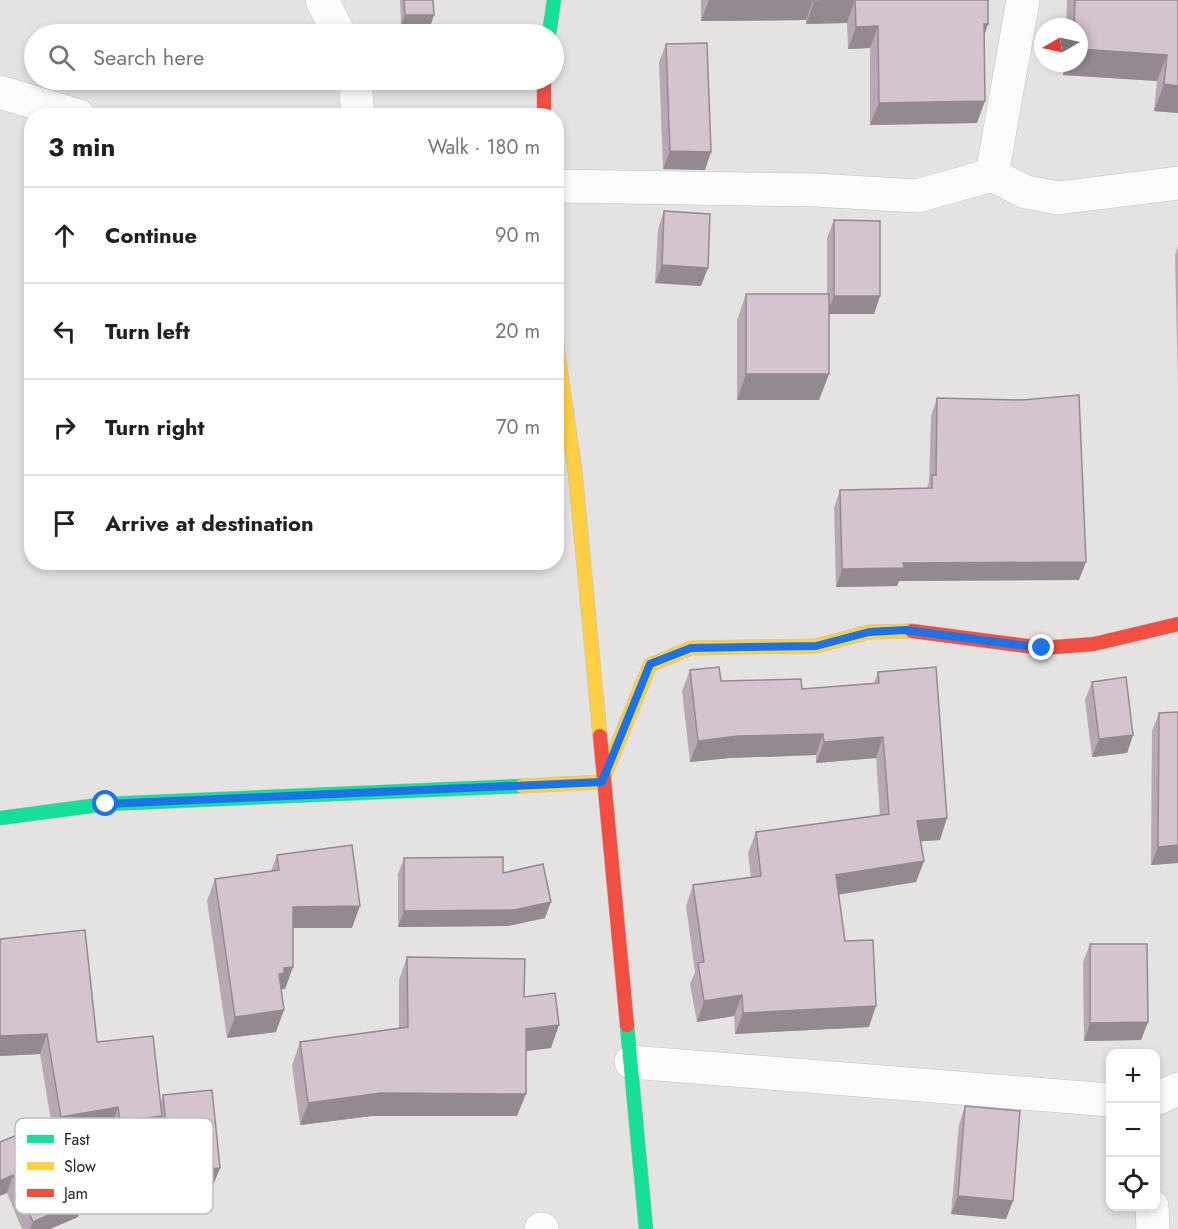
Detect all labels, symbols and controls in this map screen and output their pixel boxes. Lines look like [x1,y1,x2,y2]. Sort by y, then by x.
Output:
north arrow [1034,18,1088,72]
search box [24,24,564,90]
icon: search [45,41,78,74]
text: Search here [93,41,204,73]
text: 3 min [48,128,115,166]
text: Walk · 180 m [428,133,540,162]
icon: ahead [48,219,81,252]
text: Continue [105,219,197,251]
text: 90 m [495,221,540,250]
icon: left [48,315,81,348]
text: Turn left [105,315,190,347]
text: 20 m [495,317,540,346]
icon: right [48,411,81,444]
text: Turn right [105,411,205,443]
text: 70 m [496,413,540,442]
icon: arrive [48,507,81,540]
text: Arrive at destination [105,507,314,539]
route end [1028,634,1054,660]
route start [92,790,118,816]
map controls [1106,1049,1160,1211]
button: + [1106,1049,1160,1103]
button: − [1106,1103,1160,1157]
legend [15,1118,213,1214]
text: Fast [64,1128,90,1151]
text: Slow [64,1155,96,1178]
button: locate [1106,1157,1160,1211]
text: Jam [62,1182,88,1205]

